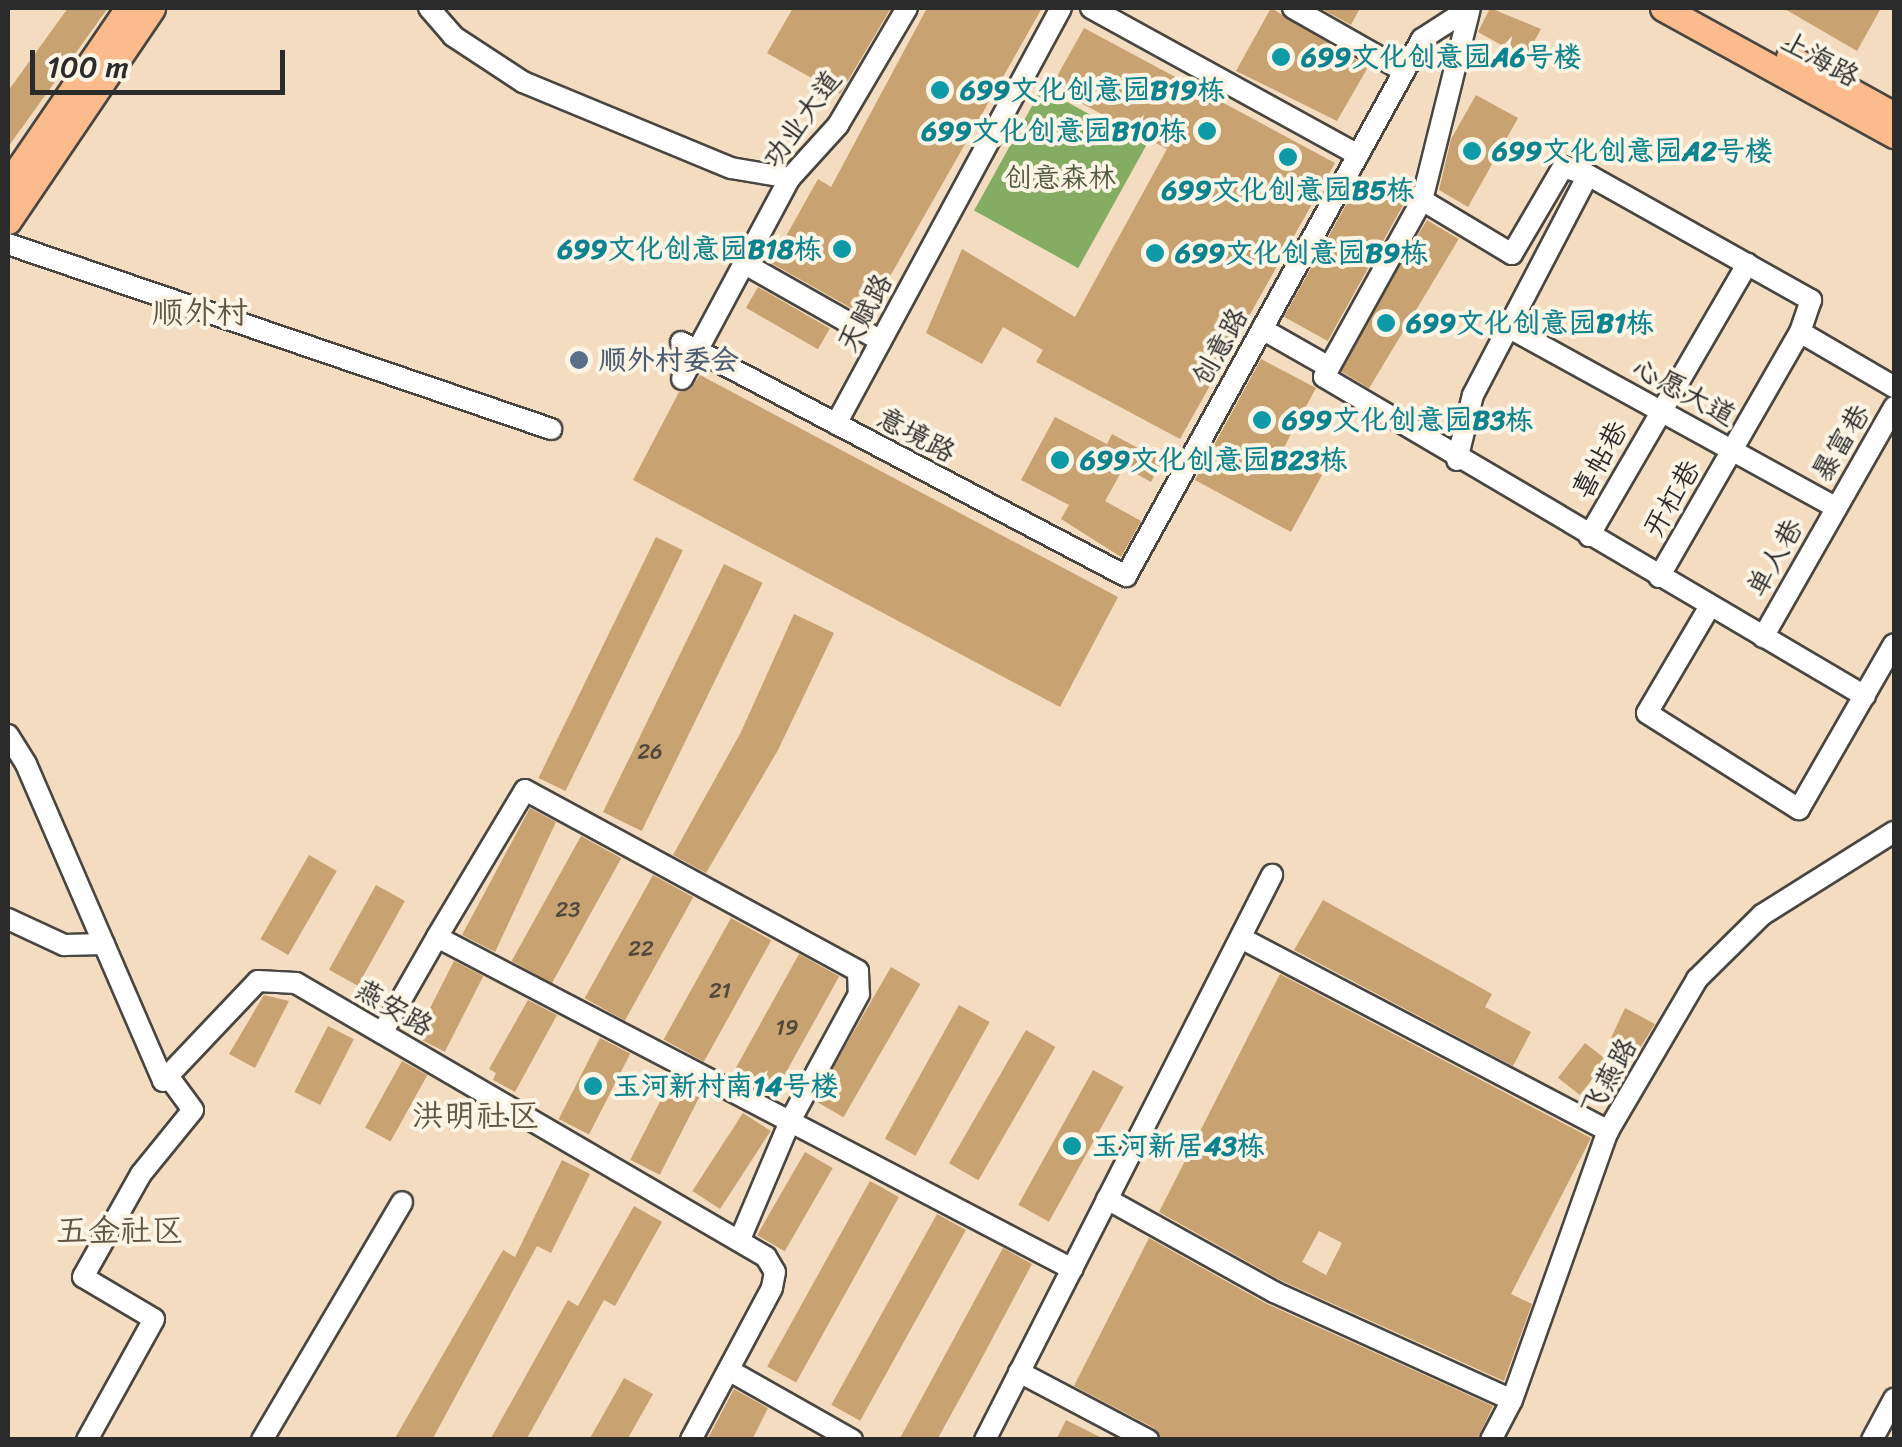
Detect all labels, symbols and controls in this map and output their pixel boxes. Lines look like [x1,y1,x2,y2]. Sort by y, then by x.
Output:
street label: 上海路 [1775,24,1865,94]
scale bar [35,30,290,92]
text: 100 m [47,40,129,94]
place label: 699文化创意园A6号楼 [1301,40,1582,74]
marker: 699文化创意园A6号楼 [1270,46,1292,68]
street label: 功业大道 [755,64,849,174]
place label: 699文化创意园B19栋 [960,73,1225,107]
marker: 699文化创意园B19栋 [929,79,951,101]
place label: 699文化创意园B10栋 [921,114,1187,148]
marker: 699文化创意园B10栋 [1196,120,1218,142]
place label: 699文化创意园A2号楼 [1492,134,1773,168]
marker: 699文化创意园A2号楼 [1461,140,1483,162]
marker: 699文化创意园B5栋 [1277,146,1299,168]
park label: 创意森林 [1004,161,1116,195]
place label: 699文化创意园B5栋 [1161,173,1415,207]
place label: 699文化创意园B18栋 [557,232,822,266]
place label: 699文化创意园B9栋 [1175,236,1428,270]
marker: 699文化创意园B18栋 [831,238,853,260]
marker: 699文化创意园B9栋 [1144,242,1166,264]
street label: 天赋路 [830,268,900,358]
district label: 顺外村 [152,294,248,332]
street label: 创意路 [1185,302,1255,392]
place label: 699文化创意园B1栋 [1406,306,1654,340]
marker: 699文化创意园B1栋 [1375,312,1397,334]
place label: 顺外村委会 [599,343,739,377]
marker: 顺外村委会 [568,349,590,371]
street label: 心愿大道 [1627,351,1741,433]
street label: 暴富巷 [1805,398,1877,488]
street label: 意境路 [871,400,961,470]
place label: 699文化创意园B3栋 [1282,403,1533,437]
marker: 699文化创意园B3栋 [1251,409,1273,431]
street label: 喜帖巷 [1565,415,1635,505]
place label: 699文化创意园B23栋 [1080,443,1347,477]
marker: 699文化创意园B23栋 [1049,449,1071,471]
street label: 开杠巷 [1636,454,1708,544]
street label: 单人巷 [1740,513,1810,603]
house number: 26 [637,739,663,765]
house number: 23 [556,897,580,923]
house number: 22 [628,936,654,962]
street label: 燕安路 [349,972,439,1044]
house number: 21 [709,978,731,1004]
house number: 19 [776,1015,798,1041]
street label: 飞燕路 [1574,1032,1644,1122]
place label: 玉河新村南14号楼 [613,1069,839,1103]
marker: 玉河新村南14号楼 [582,1075,604,1097]
district label: 洪明社区 [412,1097,540,1135]
place label: 玉河新居43栋 [1092,1129,1265,1163]
marker: 玉河新居43栋 [1061,1135,1083,1157]
district label: 五金社区 [56,1212,184,1250]

